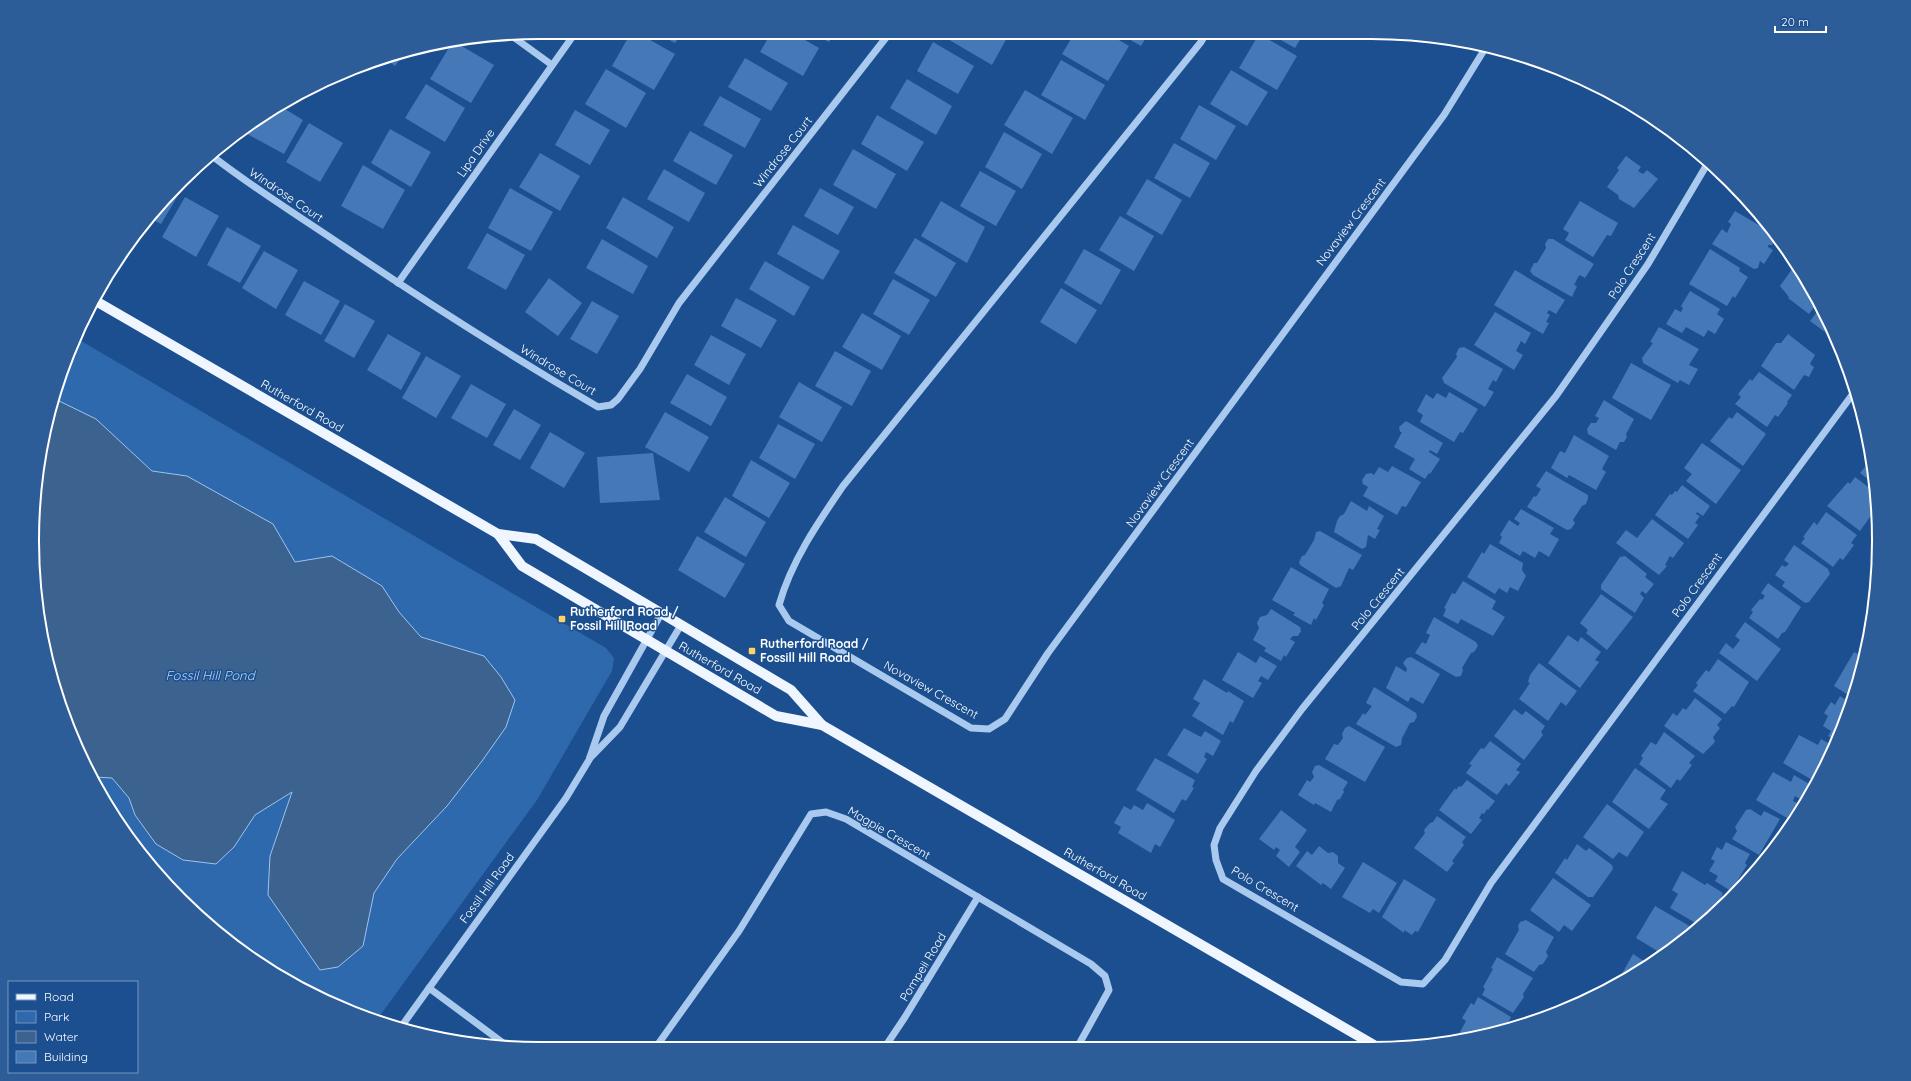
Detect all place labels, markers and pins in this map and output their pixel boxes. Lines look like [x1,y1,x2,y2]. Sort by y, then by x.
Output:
place label: Rutherford Road / Fossil Hill Road [570,604,679,633]
marker: Rutherford Road / Fossil Hill Road [557,614,567,624]
place label: Rutherford Road / Fossill Hill Road [760,636,869,665]
marker: Rutherford Road / Fossill Hill Road [747,646,757,656]

